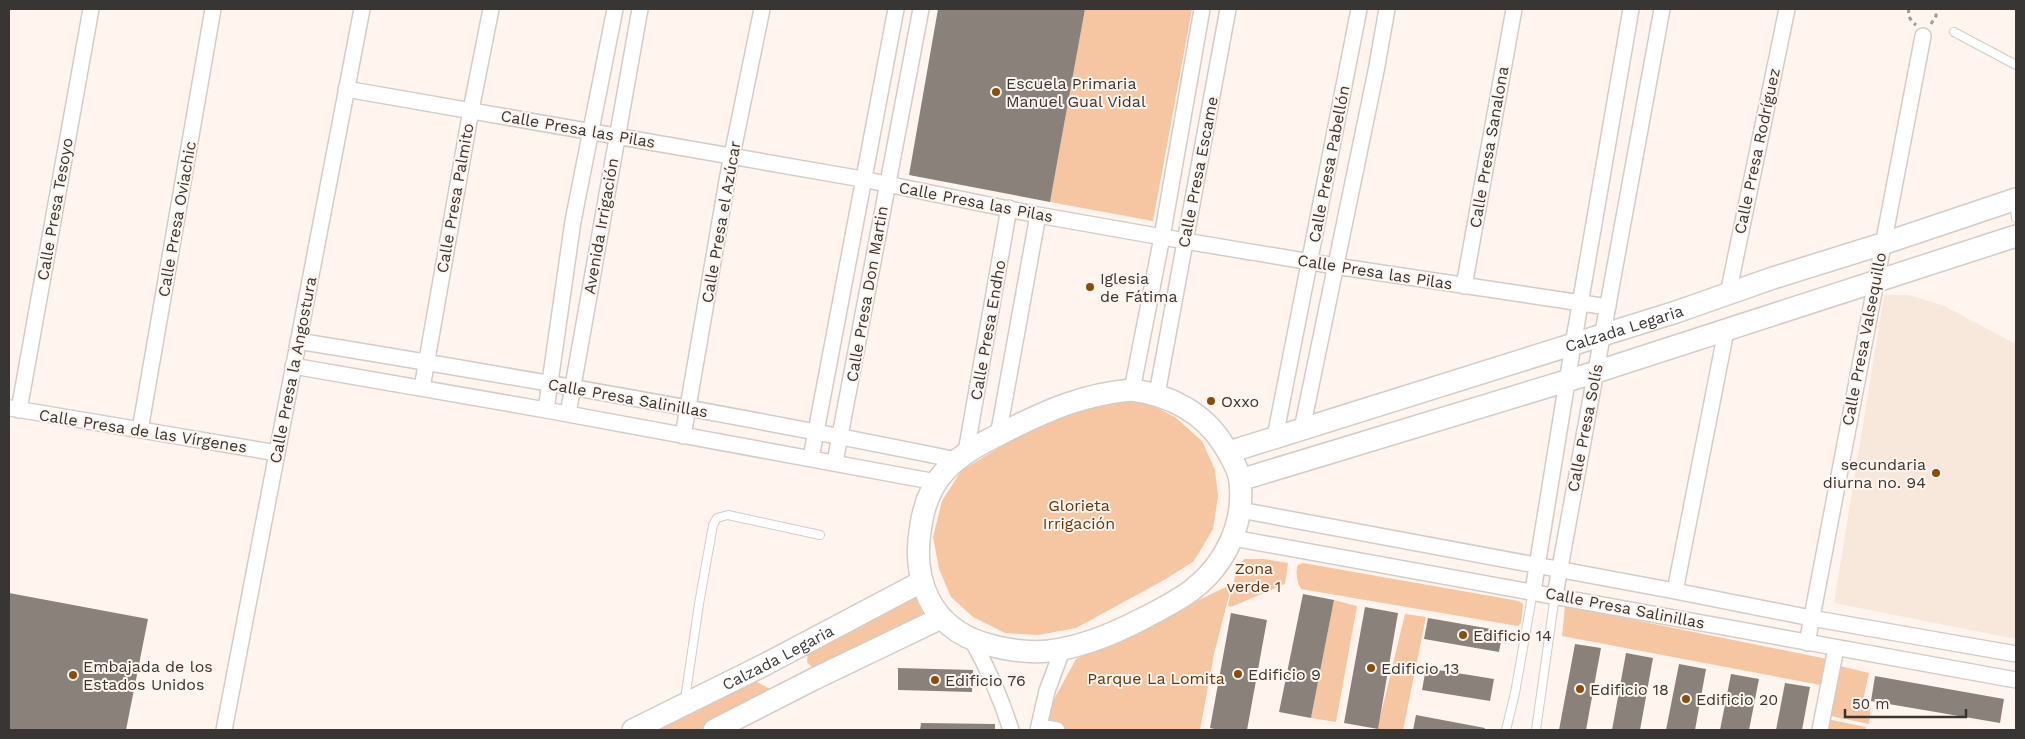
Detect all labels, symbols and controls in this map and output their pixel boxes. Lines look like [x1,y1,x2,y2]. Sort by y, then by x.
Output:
street label: Calle Presa Sanalona [1465,65,1513,229]
street label: Calle Presa Rodríguez [1730,66,1784,236]
place label: Escuela Primaria Manuel Gual Vidal [1006,74,1146,111]
street label: Calle Presa Pabellón [1304,84,1354,244]
marker: Escuela Primaria Manuel Gual Vidal [990,86,1002,98]
street label: Calle Presa Escame [1174,95,1222,249]
street label: Calle Presa las Pilas [499,106,657,152]
street label: Calle Presa Palmito [432,122,478,274]
street label: Calle Presa Tesoyo [33,136,77,282]
street label: Calle Presa el Azúcar [697,139,745,305]
street label: Calle Presa Oviachic [154,140,200,298]
street label: Avenida Irrigación [580,156,622,296]
street label: Calle Presa las Pilas [897,178,1055,226]
street label: Calle Presa Don Martin [842,205,892,383]
street label: Calle Presa las Pilas [1296,250,1454,294]
street label: Calle Presa Valsequillo [1838,251,1890,427]
street label: Calle Presa Endho [966,258,1010,402]
place label: Iglesia de Fátima [1100,269,1178,306]
street label: Calle Presa la Angostura [266,275,320,465]
marker: Iglesia de Fátima [1084,281,1096,293]
street label: Calzada Legaria [1563,301,1686,356]
street label: Calle Presa Solís [1563,362,1607,494]
street label: Calle Presa Salinillas [547,375,709,421]
place label: Oxxo [1221,392,1259,411]
marker: Oxxo [1205,395,1217,407]
street label: Calle Presa de las Vírgenes [38,405,248,457]
place label: secundaria diurna no. 94 [1823,455,1926,492]
marker: secundaria diurna no. 94 [1930,467,1942,479]
park label: Glorieta Irrigación [1043,496,1115,533]
park label: Zona verde 1 [1227,559,1281,596]
street label: Calle Presa Salinillas [1544,583,1706,633]
street label: Calzada Legaria [719,621,837,694]
place label: Edificio 14 [1473,626,1552,645]
marker: Edificio 14 [1457,629,1469,641]
place label: Embajada de los Estados Unidos [83,657,213,694]
place label: Edificio 13 [1381,659,1459,678]
marker: Edificio 13 [1365,662,1377,674]
place label: Edificio 9 [1248,665,1321,684]
marker: Edificio 9 [1232,668,1244,680]
marker: Embajada de los Estados Unidos [67,669,79,681]
park label: Parque La Lomita [1087,669,1225,688]
place label: Edificio 76 [945,671,1026,690]
marker: Edificio 76 [929,674,941,686]
place label: Edificio 18 [1590,680,1669,699]
marker: Edificio 18 [1574,683,1586,695]
scale bar [1845,686,1966,718]
place label: Edificio 20 [1696,690,1778,709]
marker: Edificio 20 [1680,693,1692,705]
text: 50 m [1852,695,1889,713]

